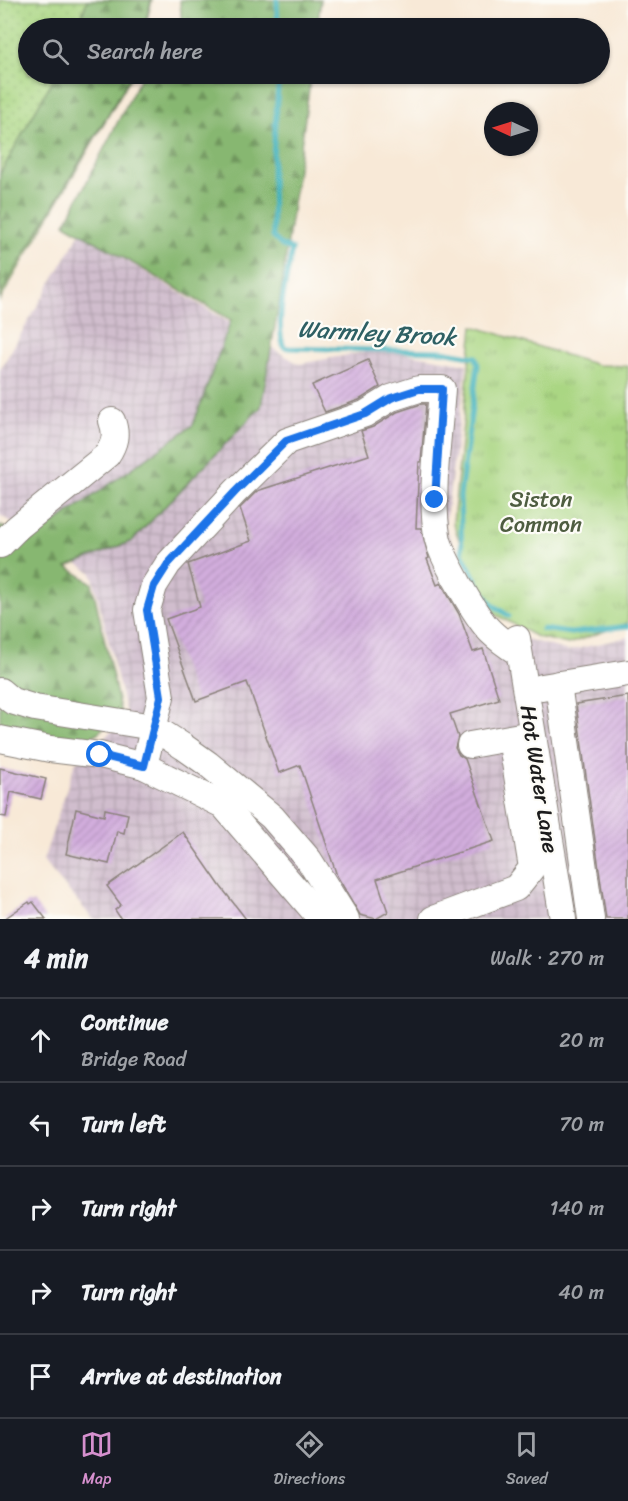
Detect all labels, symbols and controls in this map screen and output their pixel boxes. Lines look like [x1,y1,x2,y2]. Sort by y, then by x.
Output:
search box [18,18,610,84]
text: Search here [87,32,203,71]
icon: search [39,35,72,68]
north arrow [484,102,538,156]
water label: Warmley Brook [297,308,458,358]
park label: Siston Common [500,480,582,544]
route end [421,486,447,512]
street label: Hot Water Lane [509,702,570,856]
route start [86,741,112,767]
text: 4 min [24,935,88,981]
text: Walk · 270 m [490,941,604,976]
text: Continue [81,1003,169,1042]
text: 20 m [559,1023,604,1058]
icon: ahead [24,1024,57,1057]
text: Bridge Road [81,1042,186,1077]
text: Turn left [81,1105,166,1144]
text: 70 m [559,1107,604,1142]
icon: left [24,1108,57,1141]
text: Turn right [81,1189,176,1228]
text: 140 m [550,1191,604,1226]
icon: right [24,1192,57,1225]
text: Turn right [81,1273,176,1312]
text: 40 m [558,1275,604,1310]
icon: right [24,1276,57,1309]
text: Arrive at destination [81,1357,282,1396]
icon: arrive [24,1360,57,1393]
tab: Map [80,1428,113,1493]
tab: Directions [274,1428,345,1493]
tab: Saved [506,1428,548,1493]

